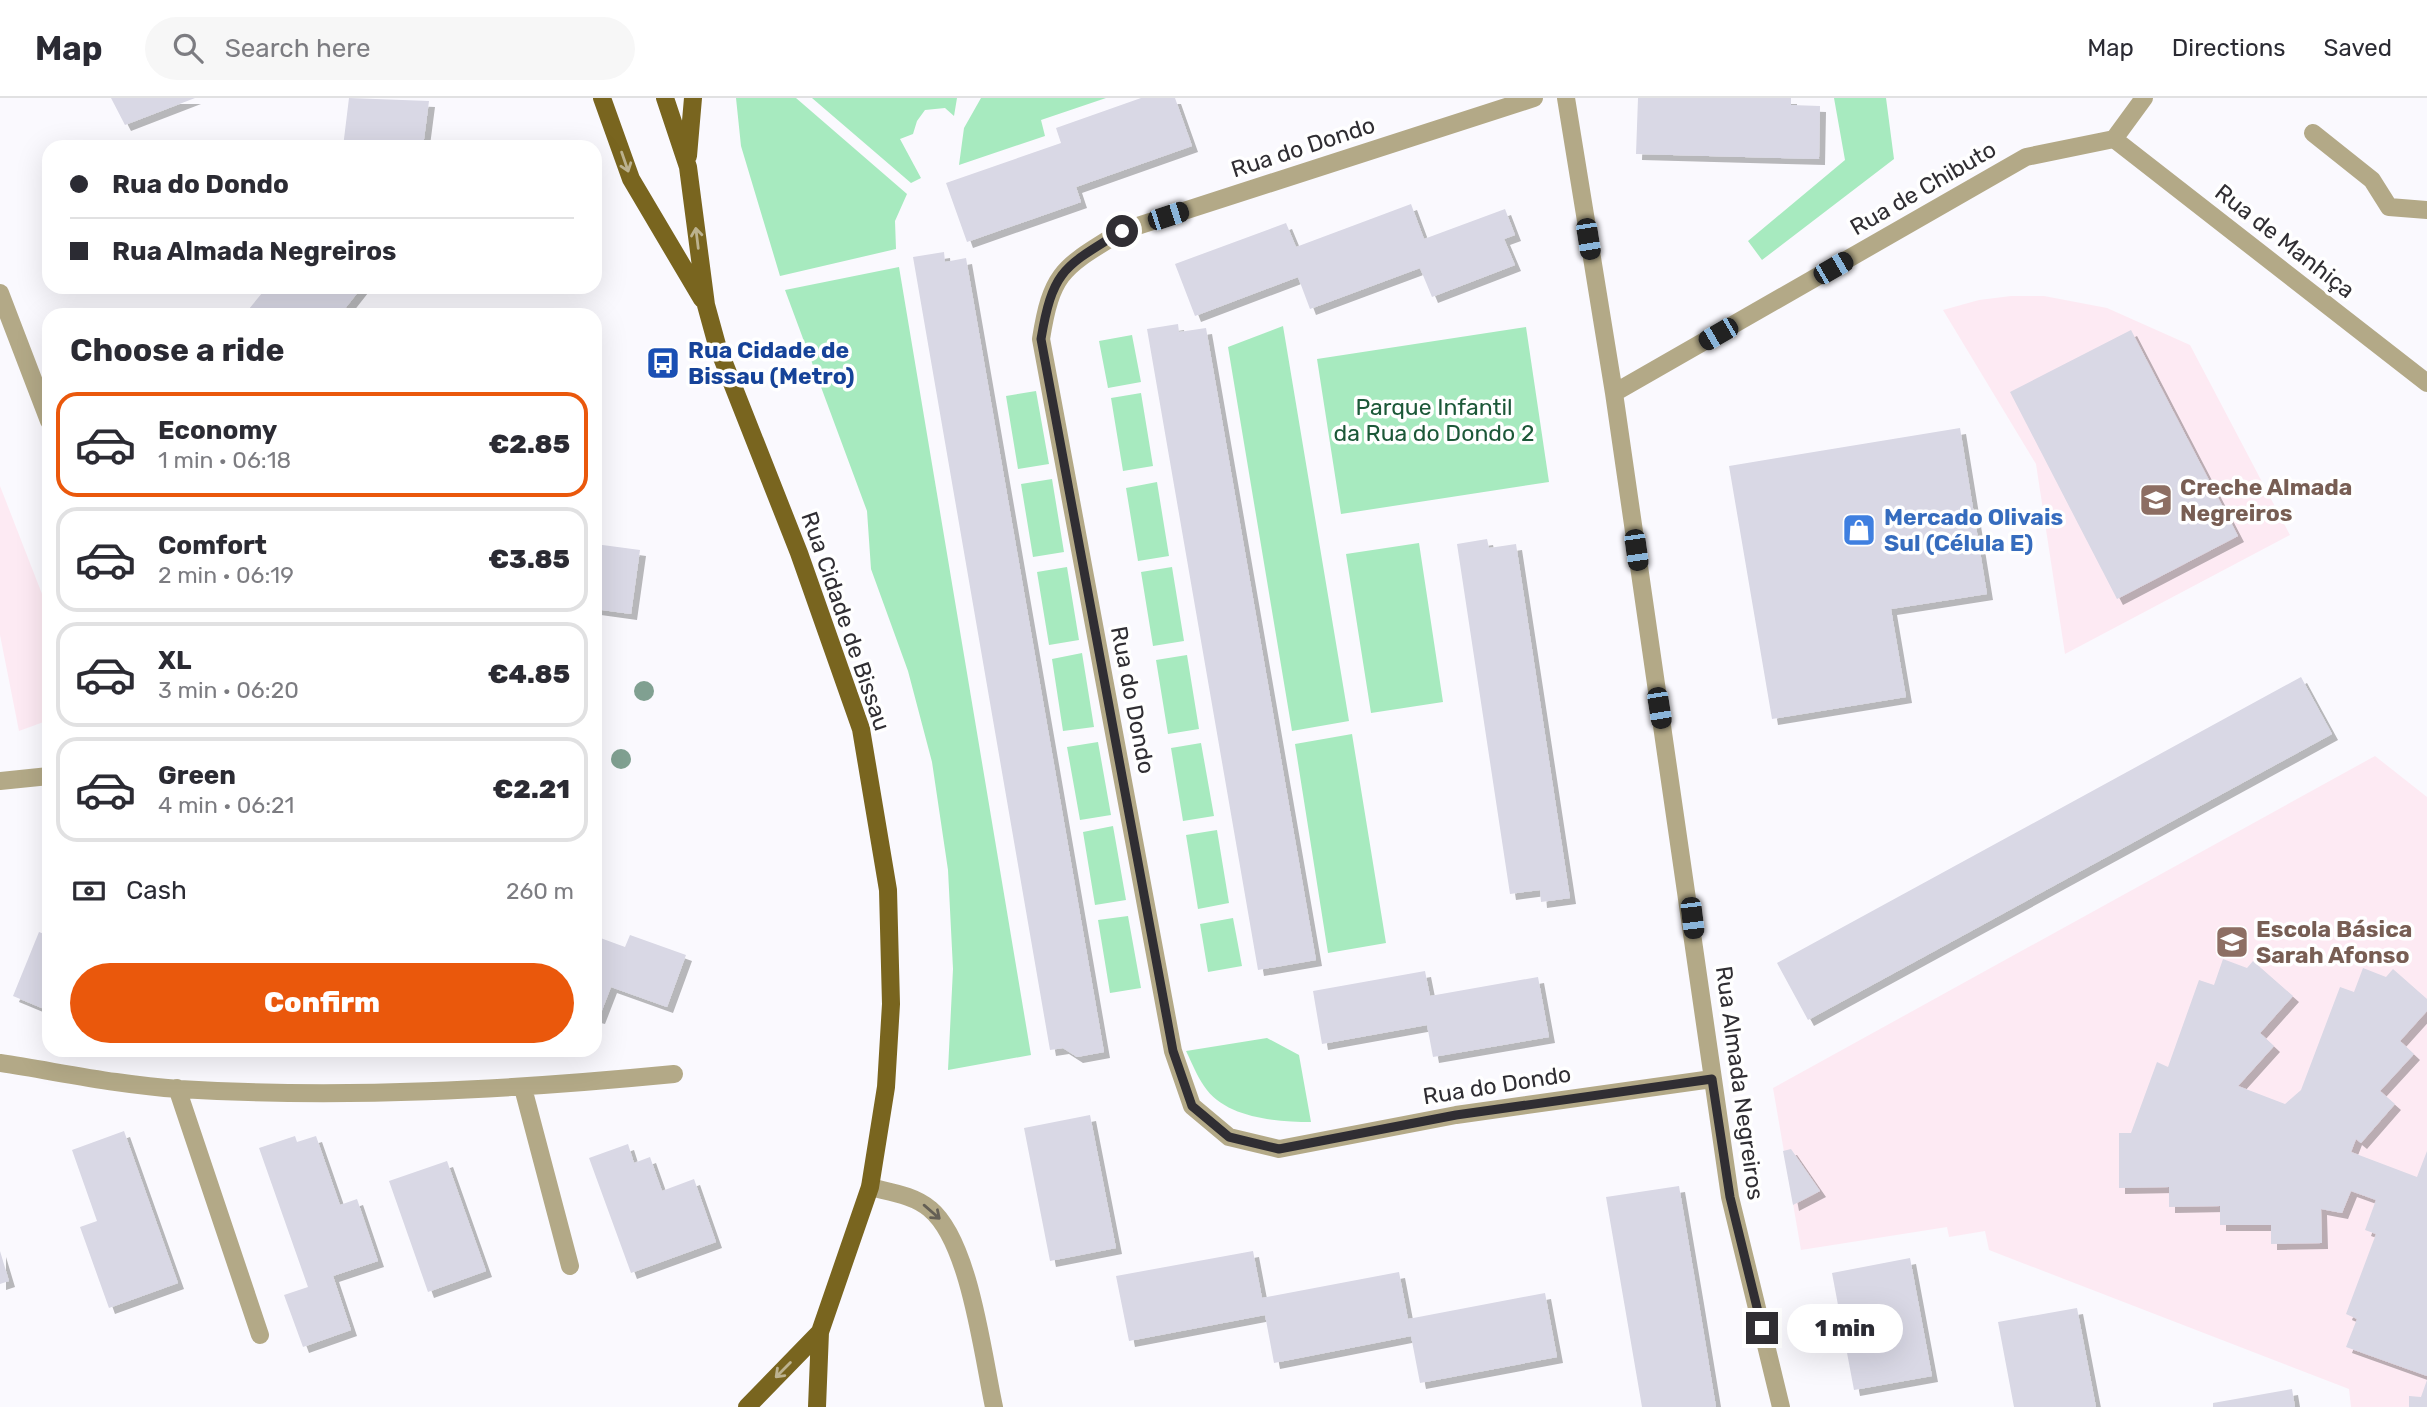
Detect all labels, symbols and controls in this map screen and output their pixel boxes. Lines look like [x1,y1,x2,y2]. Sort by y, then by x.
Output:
search box [145,17,635,80]
text: Map [35,29,103,68]
icon: search [169,29,207,67]
text: Search here [225,33,370,64]
text: Map [2087,34,2134,62]
text: Directions [2172,34,2285,62]
text: Saved [2323,34,2392,62]
street label: Rua do Dondo [1228,111,1378,183]
street label: Rua de Chibuto [1845,135,2001,241]
one-way arrow [620,151,632,173]
text: Rua do Dondo [112,169,289,200]
street label: Rua de Manhiça [2210,178,2360,304]
car [1145,200,1192,232]
route start [1106,215,1138,247]
car [1575,217,1602,261]
one-way arrow [691,227,704,250]
text: Rua Almada Negreiros [112,236,397,267]
car [1810,248,1857,288]
car [1695,314,1742,354]
text: Choose a ride [70,331,284,369]
place label: Rua Cidade de Bissau (Metro) [688,336,855,390]
bus stop icon: Rua Cidade de Bissau (Metro) [644,344,682,382]
park label: Parque Infantil da Rua do Dondo 2 [1334,393,1534,447]
icon: car [74,413,137,476]
text: Economy [158,415,277,446]
text: €2.85 [488,429,570,460]
text: 1 min · 06:18 [158,446,291,474]
place label: Creche Almada Negreiros [2180,473,2352,527]
school or university icon: Creche Almada Negreiros [2137,481,2175,519]
place label: Mercado Olivais Sul (Célula E) [1884,503,2063,557]
street label: Rua Cidade de Bissau [795,508,897,734]
shop icon: Mercado Olivais Sul (Célula E) [1840,511,1878,549]
icon: car [74,528,137,591]
car [1623,528,1650,572]
text: Comfort [158,530,267,561]
text: €3.85 [488,544,570,575]
text: 2 min · 06:19 [158,561,294,589]
street label: Rua do Dondo [1105,624,1161,776]
icon: car [74,643,137,706]
text: XL [158,645,191,676]
text: €4.85 [488,659,570,690]
text: 3 min · 06:20 [158,676,299,704]
car [1646,686,1673,730]
icon: car [74,758,137,821]
text: Green [158,760,236,791]
text: €2.21 [492,774,570,805]
text: 4 min · 06:21 [158,791,294,819]
icon: cash [70,872,108,910]
text: Cash [126,875,187,906]
text: 260 m [506,877,574,905]
car [1680,896,1705,940]
place label: Escola Básica Sarah Afonso [2256,915,2412,969]
school or university icon: Escola Básica Sarah Afonso [2213,923,2251,961]
button: Confirm [70,963,574,1043]
street label: Rua Almada Negreiros [1710,964,1770,1202]
street label: Rua do Dondo [1421,1059,1573,1111]
one-way arrow [923,1204,941,1220]
callout: 1 min [1786,1304,1902,1352]
route end [1746,1312,1778,1344]
text: 1 min [1815,1314,1875,1342]
one-way arrow [775,1361,792,1378]

